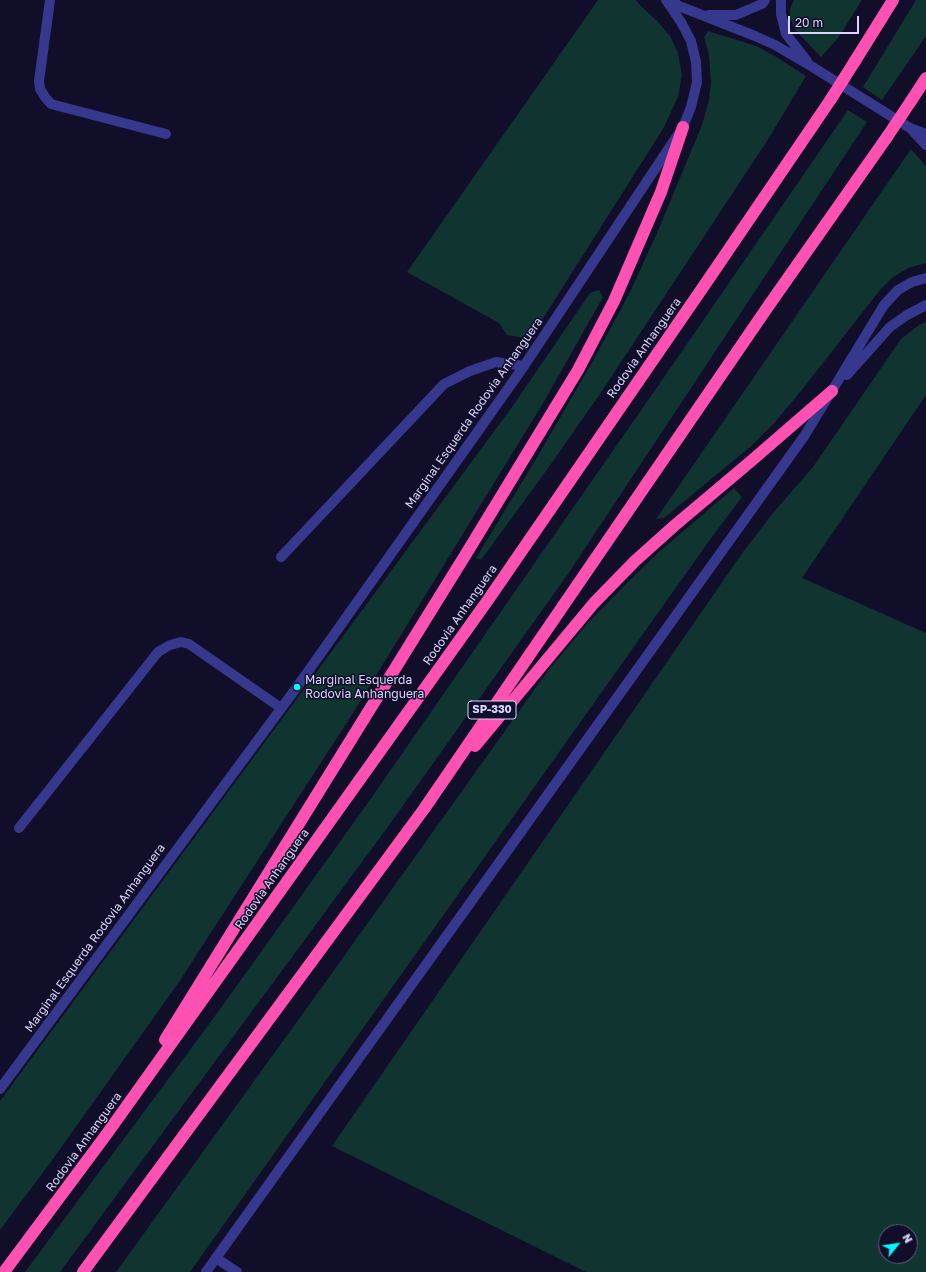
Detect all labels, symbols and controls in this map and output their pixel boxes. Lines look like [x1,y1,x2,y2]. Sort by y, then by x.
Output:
scale bar [790,8,861,34]
text: 20 m [795,15,823,30]
street label: Rodovia Anhanguera [604,295,684,401]
street label: Marginal Esquerda Rodovia Anhanguera [402,315,546,511]
street label: Rodovia Anhanguera [420,562,500,668]
place label: Marginal Esquerda Rodovia Anhanguera [305,673,424,701]
marker: Marginal Esquerda Rodovia Anhanguera [292,682,302,692]
road number: SP-330 [468,701,516,719]
street label: Rodovia Anhanguera [232,826,312,932]
street label: Marginal Esquerda Rodovia Anhanguera [22,841,168,1035]
street label: Rodovia Anhanguera [43,1090,125,1194]
north arrow [878,1224,918,1264]
text: N [900,1231,916,1245]

